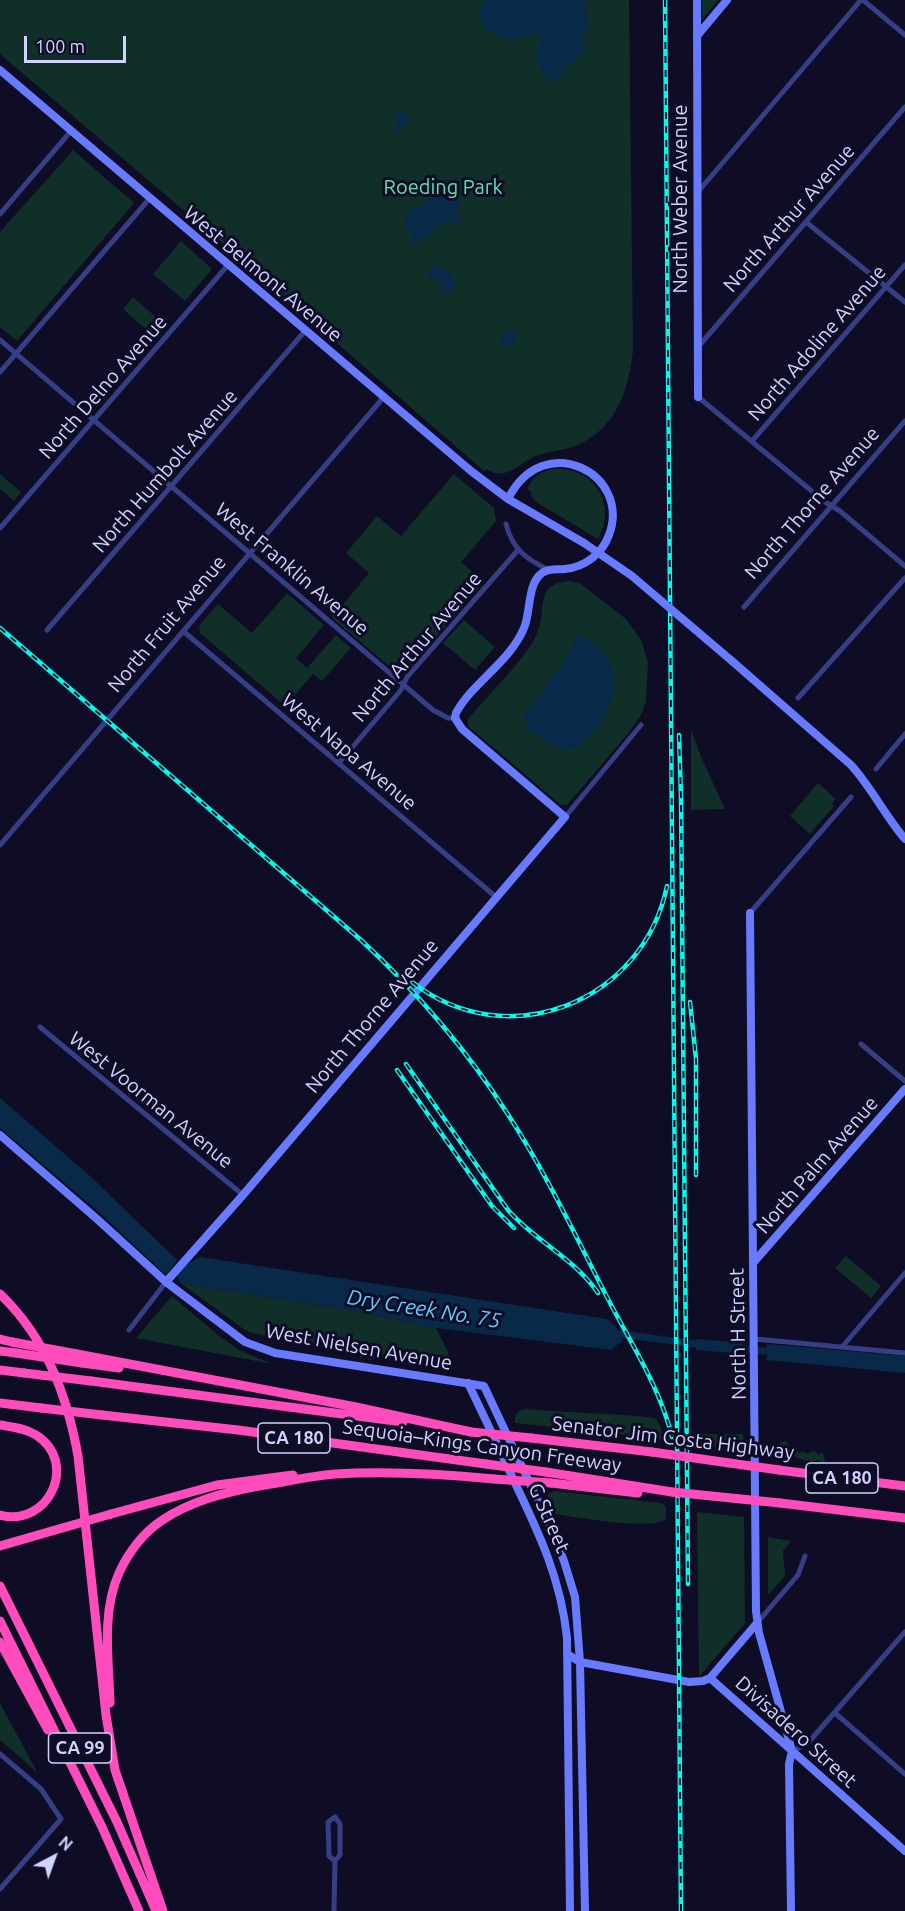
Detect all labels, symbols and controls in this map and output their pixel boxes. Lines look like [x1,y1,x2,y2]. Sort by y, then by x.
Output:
scale bar [27,24,129,62]
text: 100 m [35,36,85,56]
street label: North Weber Avenue [668,105,692,293]
street label: North Arthur Avenue [718,139,860,297]
park label: Roeding Park [384,175,502,199]
street label: West Belmont Avenue [179,201,347,347]
street label: North Adoline Avenue [743,260,891,426]
street label: North Delno Avenue [34,310,172,464]
street label: North Humbolt Avenue [88,384,242,558]
street label: North Thorne Avenue [739,422,885,584]
street label: West Franklin Avenue [210,498,374,640]
street label: North Fruit Avenue [103,551,231,697]
street label: North Arthur Avenue [347,567,487,727]
street label: West Napa Avenue [277,689,421,815]
street label: North Thorne Avenue [301,934,443,1098]
street label: West Voorman Avenue [64,1026,238,1174]
street label: North Palm Avenue [751,1091,883,1239]
street label: North H Street [725,1268,751,1400]
water label: Dry Creek No. 75 [345,1284,503,1334]
street label: West Nielsen Avenue [264,1319,454,1375]
street label: Senator Jim Costa Highway [551,1411,795,1465]
street label: Sequoia–Kings Canyon Freeway [341,1415,623,1477]
road number: CA 180 [258,1423,330,1453]
road number: CA 180 [806,1463,878,1493]
street label: G Street [523,1479,575,1557]
street label: Divisadero Street [730,1671,862,1793]
road number: CA 99 [48,1733,112,1763]
north arrow [24,1827,84,1887]
text: N [55,1833,76,1854]

